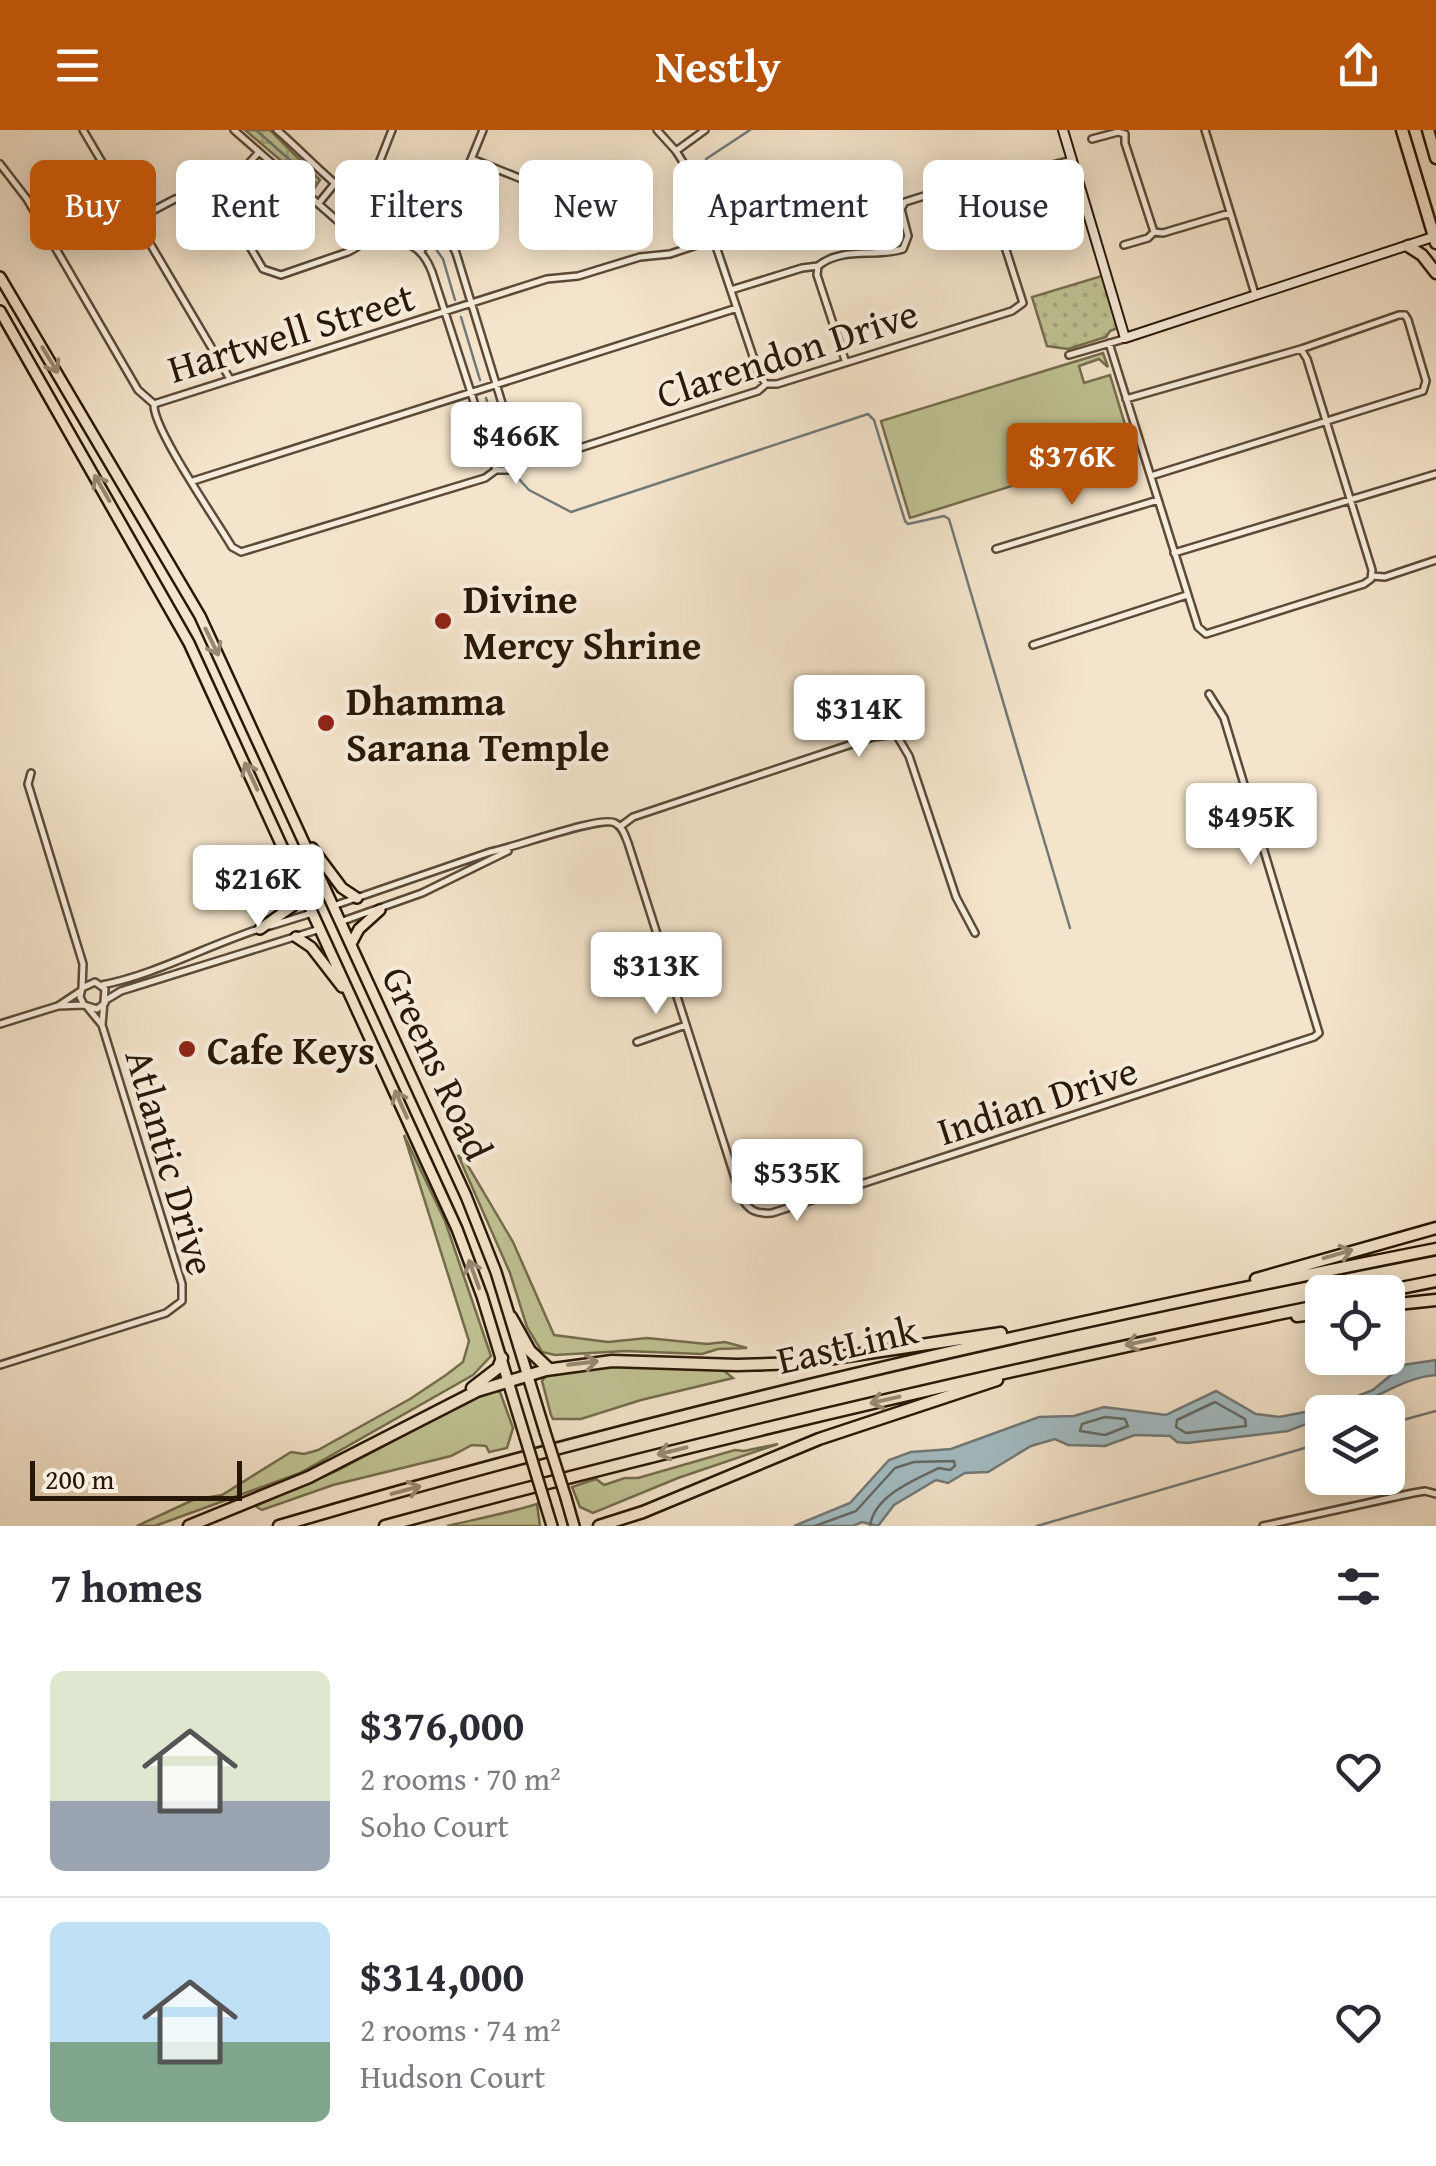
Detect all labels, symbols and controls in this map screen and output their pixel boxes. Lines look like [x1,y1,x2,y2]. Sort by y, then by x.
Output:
text: Nestly [655,33,781,98]
icon: menu [50,38,105,93]
icon: share [1331,38,1386,93]
chip: Buy [30,160,156,250]
chip: Rent [176,160,315,250]
chip: Filters [335,160,499,250]
chip: New [519,160,653,250]
chip: Apartment [673,160,903,250]
chip: House [923,160,1084,250]
street label: Hartwell Street [160,267,422,397]
street label: Clarendon Drive [649,283,925,423]
one-way arrow [40,345,60,374]
pin: $466K [446,402,586,487]
text: $466K [473,411,559,458]
pin: $376K [1002,423,1142,508]
text: $376K [1029,432,1115,479]
one-way arrow [92,474,112,503]
place label: Divine Mercy Shrine [463,569,701,674]
marker: Divine Mercy Shrine [432,610,454,632]
one-way arrow [204,626,223,656]
place label: Dhamma Sarana Temple [346,671,610,776]
pin: $314K [789,675,929,760]
text: $314K [816,684,902,731]
marker: Dhamma Sarana Temple [315,712,337,734]
one-way arrow [241,761,259,792]
pin: $495K [1181,783,1321,868]
text: $495K [1208,792,1294,839]
pin: $216K [188,845,328,930]
text: $216K [215,854,301,901]
pin: $313K [586,932,726,1017]
text: $313K [613,941,699,988]
street label: Greens Road [367,956,509,1170]
place label: Cafe Keys [207,1020,375,1079]
marker: Cafe Keys [176,1038,198,1060]
street label: Indian Drive [929,1040,1145,1160]
street label: Atlantic Drive [111,1042,231,1282]
one-way arrow [390,1089,409,1119]
pin: $535K [727,1139,867,1224]
text: $535K [754,1148,840,1195]
one-way arrow [1322,1244,1353,1262]
one-way arrow [464,1260,482,1291]
map controls [1305,1275,1405,1495]
button: locate [1305,1275,1405,1375]
street label: EastLink [771,1299,924,1389]
one-way arrow [1125,1334,1157,1353]
one-way arrow [566,1353,598,1372]
one-way arrow [870,1392,902,1410]
button: layers [1305,1395,1405,1495]
one-way arrow [657,1443,689,1461]
scale bar [30,1456,242,1500]
text: 200 m [45,1458,114,1499]
one-way arrow [390,1480,421,1499]
text: 7 homes [50,1556,203,1617]
icon: filters [1331,1559,1386,1614]
text: $376,000 [360,1694,524,1755]
icon: home [130,1711,250,1831]
icon: heart [1331,1744,1386,1799]
text: 2 rooms · 70 m² [360,1755,561,1802]
text: Soho Court [360,1802,509,1849]
text: $314,000 [360,1945,524,2006]
icon: home [130,1962,250,2082]
icon: heart [1331,1995,1386,2050]
text: 2 rooms · 74 m² [360,2006,561,2053]
text: Hudson Court [360,2053,545,2100]

